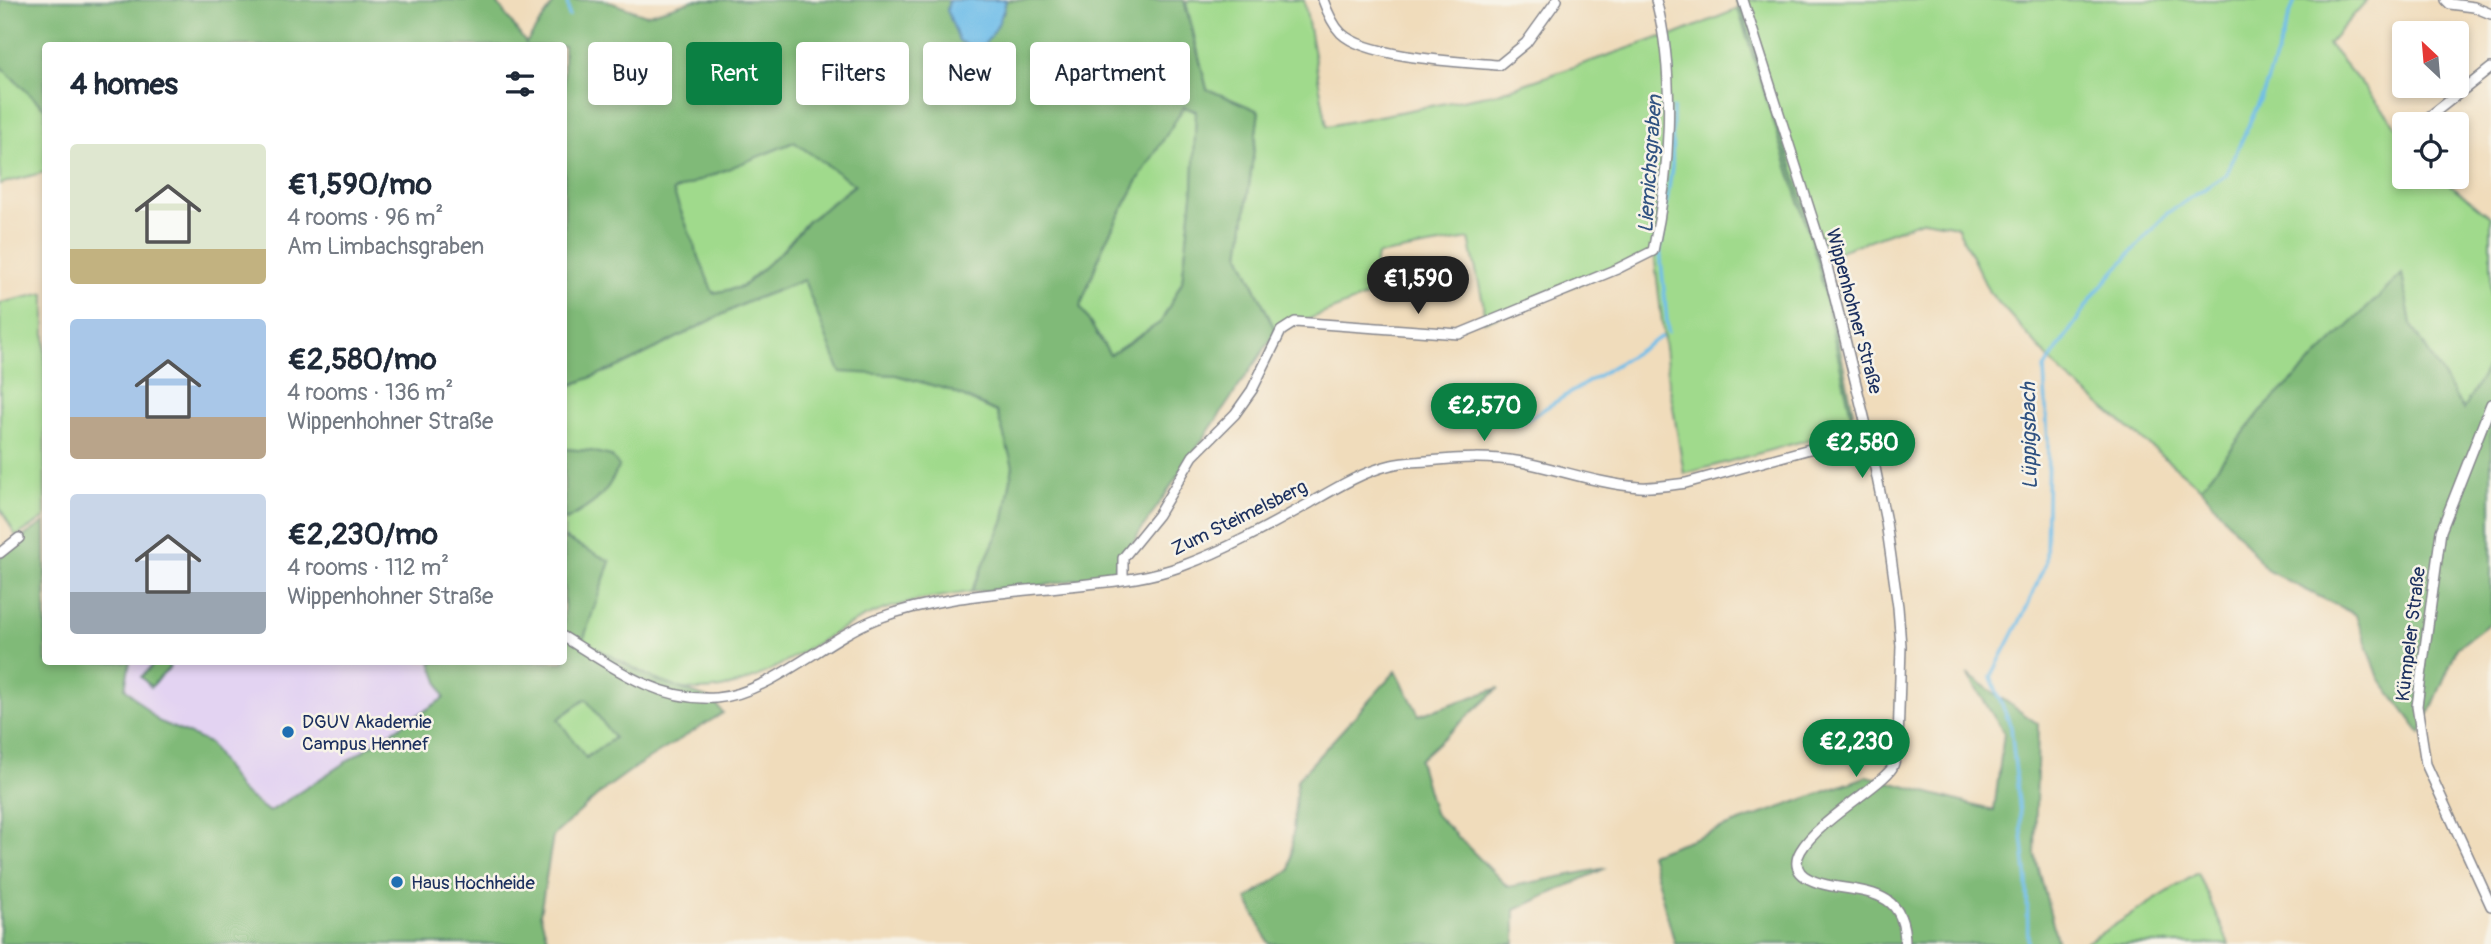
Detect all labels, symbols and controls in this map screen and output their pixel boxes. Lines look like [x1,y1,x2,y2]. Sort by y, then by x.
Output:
north arrow [2392,21,2469,98]
map controls [2392,21,2469,189]
chip: Buy [588,42,672,105]
chip: Rent [686,42,782,105]
chip: Filters [796,42,909,105]
chip: New [923,42,1016,105]
chip: Apartment [1030,42,1190,105]
icon: filters [501,65,539,103]
text: 4 homes [70,66,178,103]
water label: Liemichsgraben [1632,93,1669,234]
button: locate [2392,112,2469,189]
text: €1,590/mo [287,166,432,203]
icon: home [126,172,210,256]
text: 4 rooms · 96 m² [287,203,443,232]
street label: Wippenhohner Straße [1820,226,1888,397]
text: Am Limbachsgraben [287,232,484,261]
pin: €1,590 [1361,256,1475,316]
text: €1,590 [1383,264,1453,293]
text: €2,580/mo [287,341,437,378]
icon: home [126,347,210,431]
text: 4 rooms · 136 m² [287,378,453,407]
water label: Lüppigsbach [2015,381,2044,490]
pin: €2,570 [1427,384,1541,443]
text: €2,570 [1447,391,1521,420]
text: Wippenhohner Straße [287,407,493,436]
pin: €2,580 [1805,420,1919,480]
text: €2,580 [1825,428,1899,457]
street label: Zum Steimelsberg [1168,475,1311,561]
text: €2,230/mo [287,516,438,553]
icon: home [126,522,210,606]
text: 4 rooms · 112 m² [287,553,449,582]
street label: Kümpeler Straße [2391,565,2431,703]
text: Wippenhohner Straße [287,582,493,611]
place label: DGUV Akademie Campus Hennef [302,710,432,756]
pin: €2,230 [1799,720,1913,779]
marker: DGUV Akademie Campus Hennef [280,724,296,740]
text: €2,230 [1819,727,1893,756]
place label: Haus Hochheide [411,871,536,895]
marker: Haus Hochheide [389,874,405,890]

